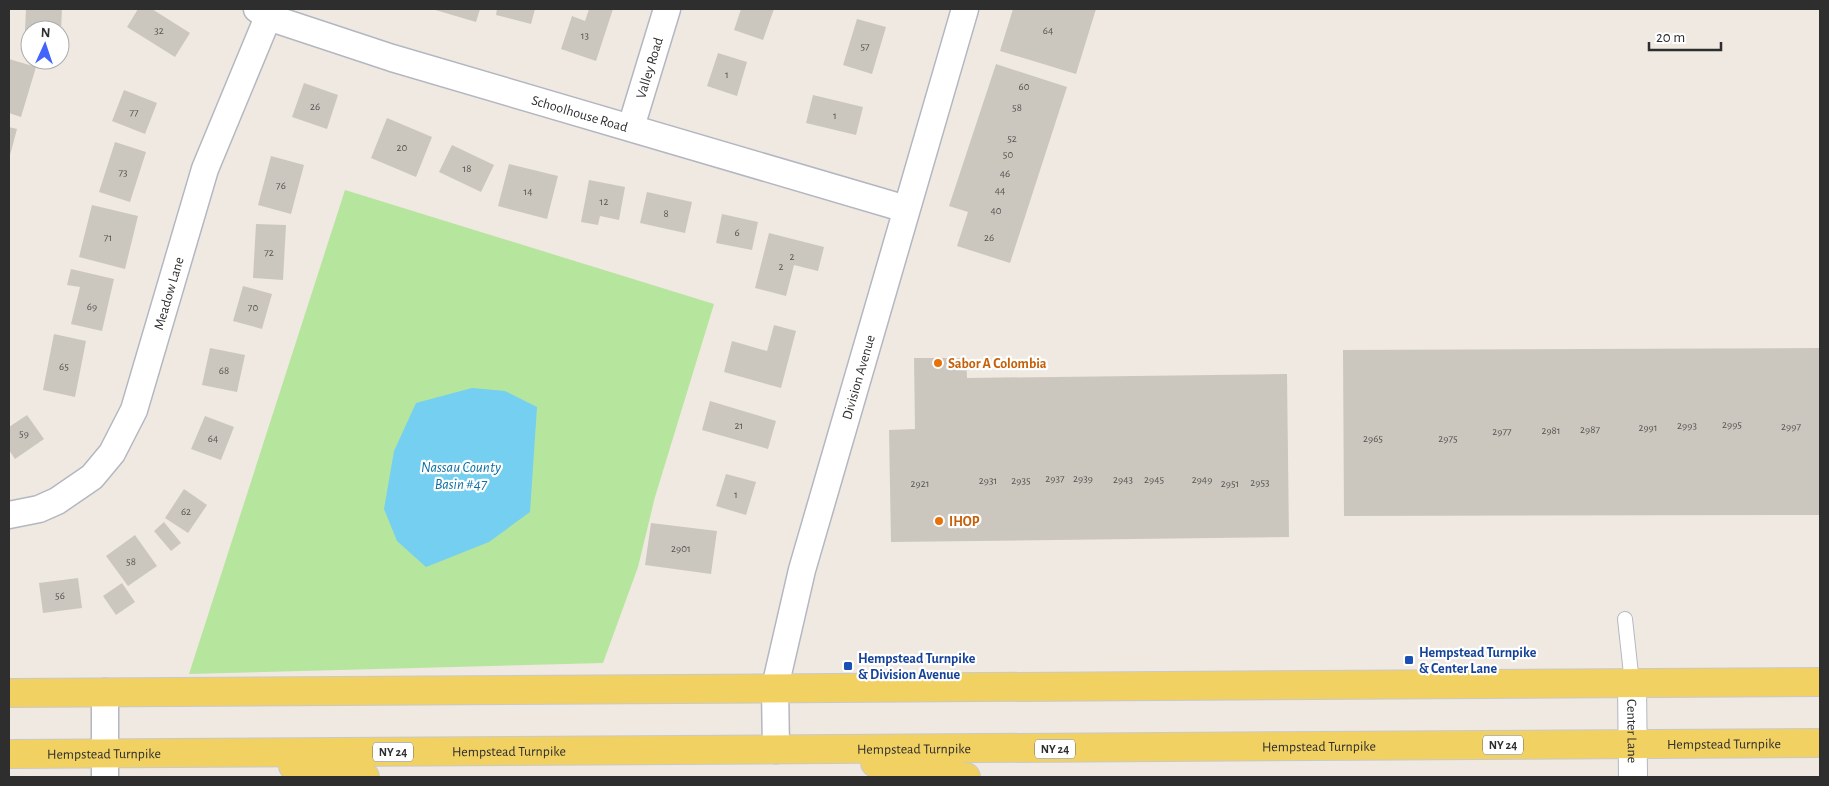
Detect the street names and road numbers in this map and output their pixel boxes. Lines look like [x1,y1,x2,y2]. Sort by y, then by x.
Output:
street label: Valley Road [634,36,666,100]
street label: Schoolhouse Road [530,93,629,135]
street label: Meadow Lane [152,255,187,332]
street label: Division Avenue [840,333,878,421]
street label: Center Lane [1624,699,1639,763]
road number: NY 24 [1483,736,1523,754]
street label: Hempstead Turnpike [1667,737,1781,752]
road number: NY 24 [1035,740,1075,759]
street label: Hempstead Turnpike [1262,740,1376,754]
road number: NY 24 [373,742,413,762]
street label: Hempstead Turnpike [857,742,971,757]
street label: Hempstead Turnpike [452,745,566,759]
street label: Hempstead Turnpike [47,747,161,762]

